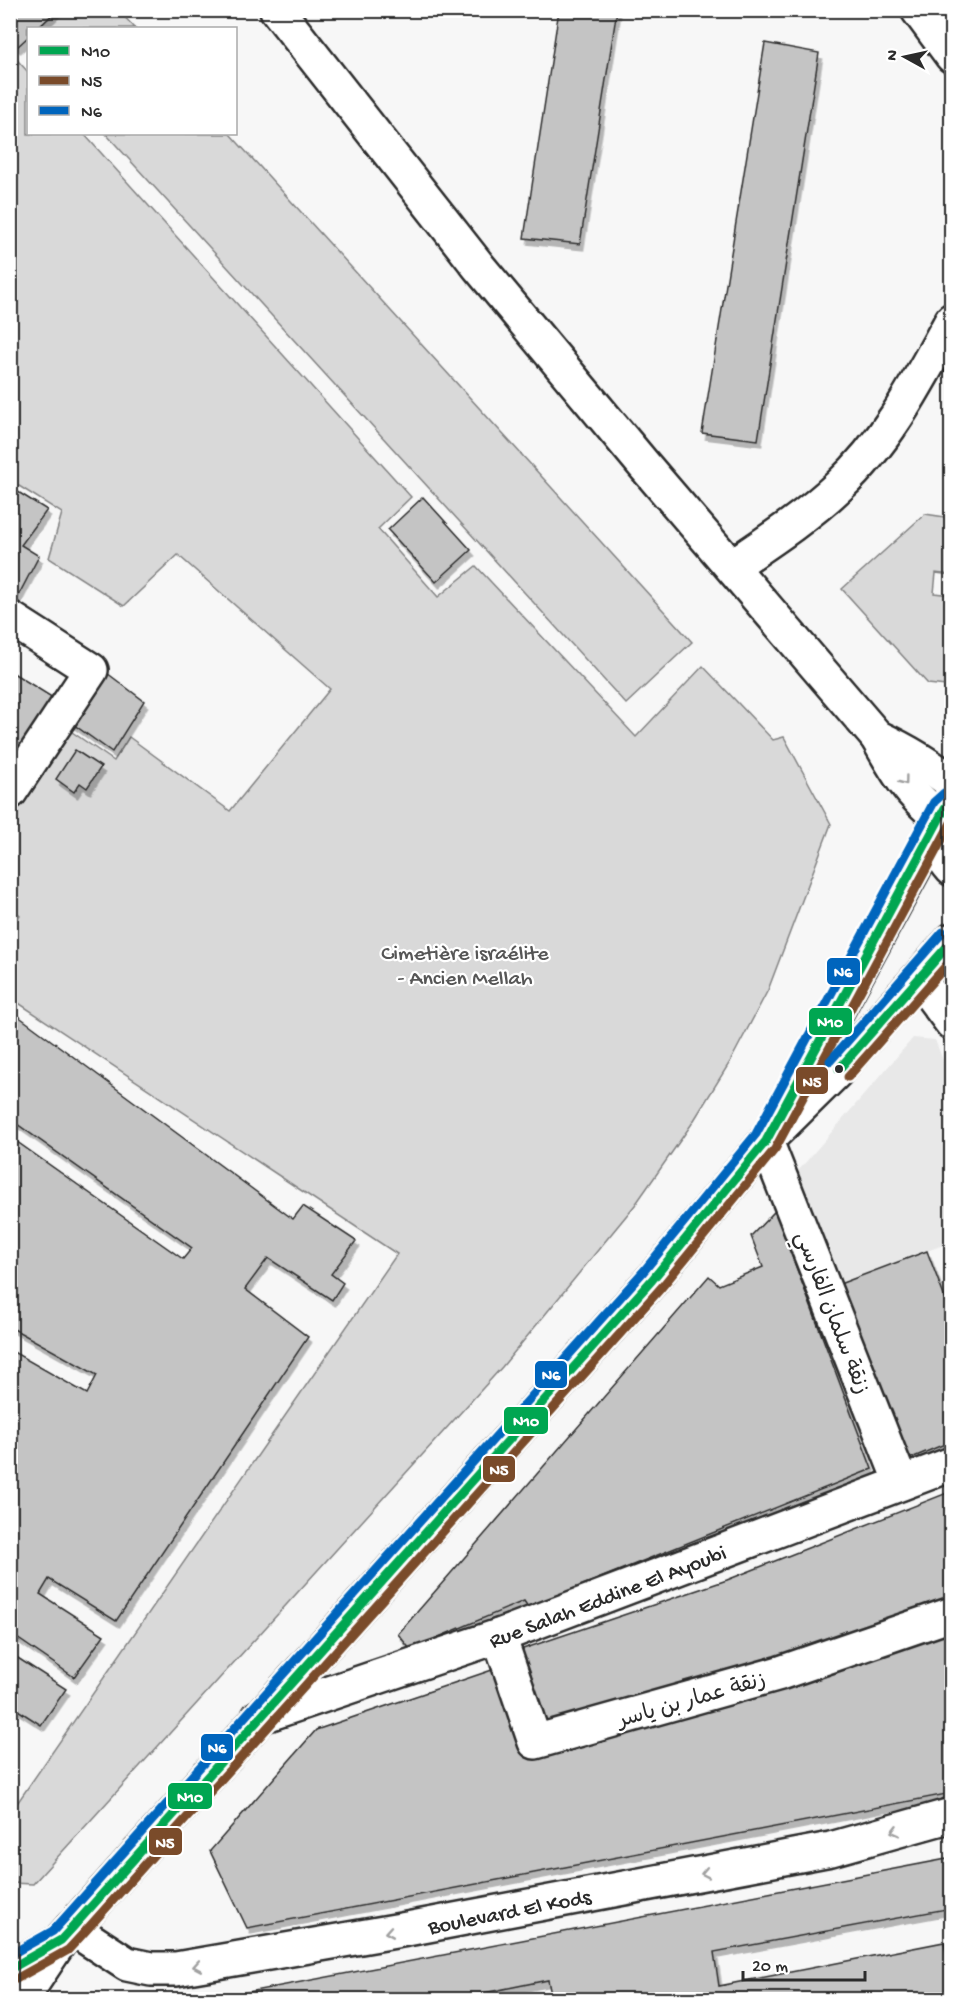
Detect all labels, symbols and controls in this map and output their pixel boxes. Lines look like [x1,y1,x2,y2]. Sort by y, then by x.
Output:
legend [27,27,237,135]
north arrow [875,27,935,87]
text: N10 [81,43,110,64]
text: N [883,48,904,62]
text: N5 [81,73,102,94]
text: N6 [81,103,103,124]
one-way arrow [897,775,908,786]
park label: Cimetière israélite - Ancien Mellah [381,942,549,993]
line badge: N6 [826,957,861,986]
text: N6 [834,965,853,984]
line badge: N10 [808,1007,853,1036]
text: N10 [817,1015,843,1034]
unlabelled marker [833,1063,845,1075]
line badge: N5 [795,1066,829,1095]
text: N5 [803,1075,822,1094]
street label: زنقة سلمان الفارسي [784,1228,873,1400]
line badge: N6 [534,1360,568,1389]
text: N6 [542,1368,561,1387]
line badge: N10 [503,1406,549,1435]
text: N10 [513,1414,539,1433]
line badge: N5 [482,1455,516,1483]
text: N5 [490,1463,509,1482]
street label: Rue Salah Eddine El Ayoubi [486,1541,731,1656]
street label: زنقة عمار بن ياسر [613,1668,769,1736]
line badge: N6 [200,1733,234,1762]
text: N6 [208,1741,227,1760]
line badge: N10 [167,1782,213,1810]
text: N10 [177,1790,203,1809]
one-way arrow [890,1824,901,1836]
line badge: N5 [148,1827,183,1856]
text: N5 [156,1836,175,1855]
one-way arrow [700,1866,710,1879]
street label: Boulevard El Kods [425,1885,594,1943]
one-way arrow [385,1925,395,1938]
scale bar [743,1944,864,1982]
text: 20 m [752,1957,788,1978]
one-way arrow [193,1959,202,1971]

